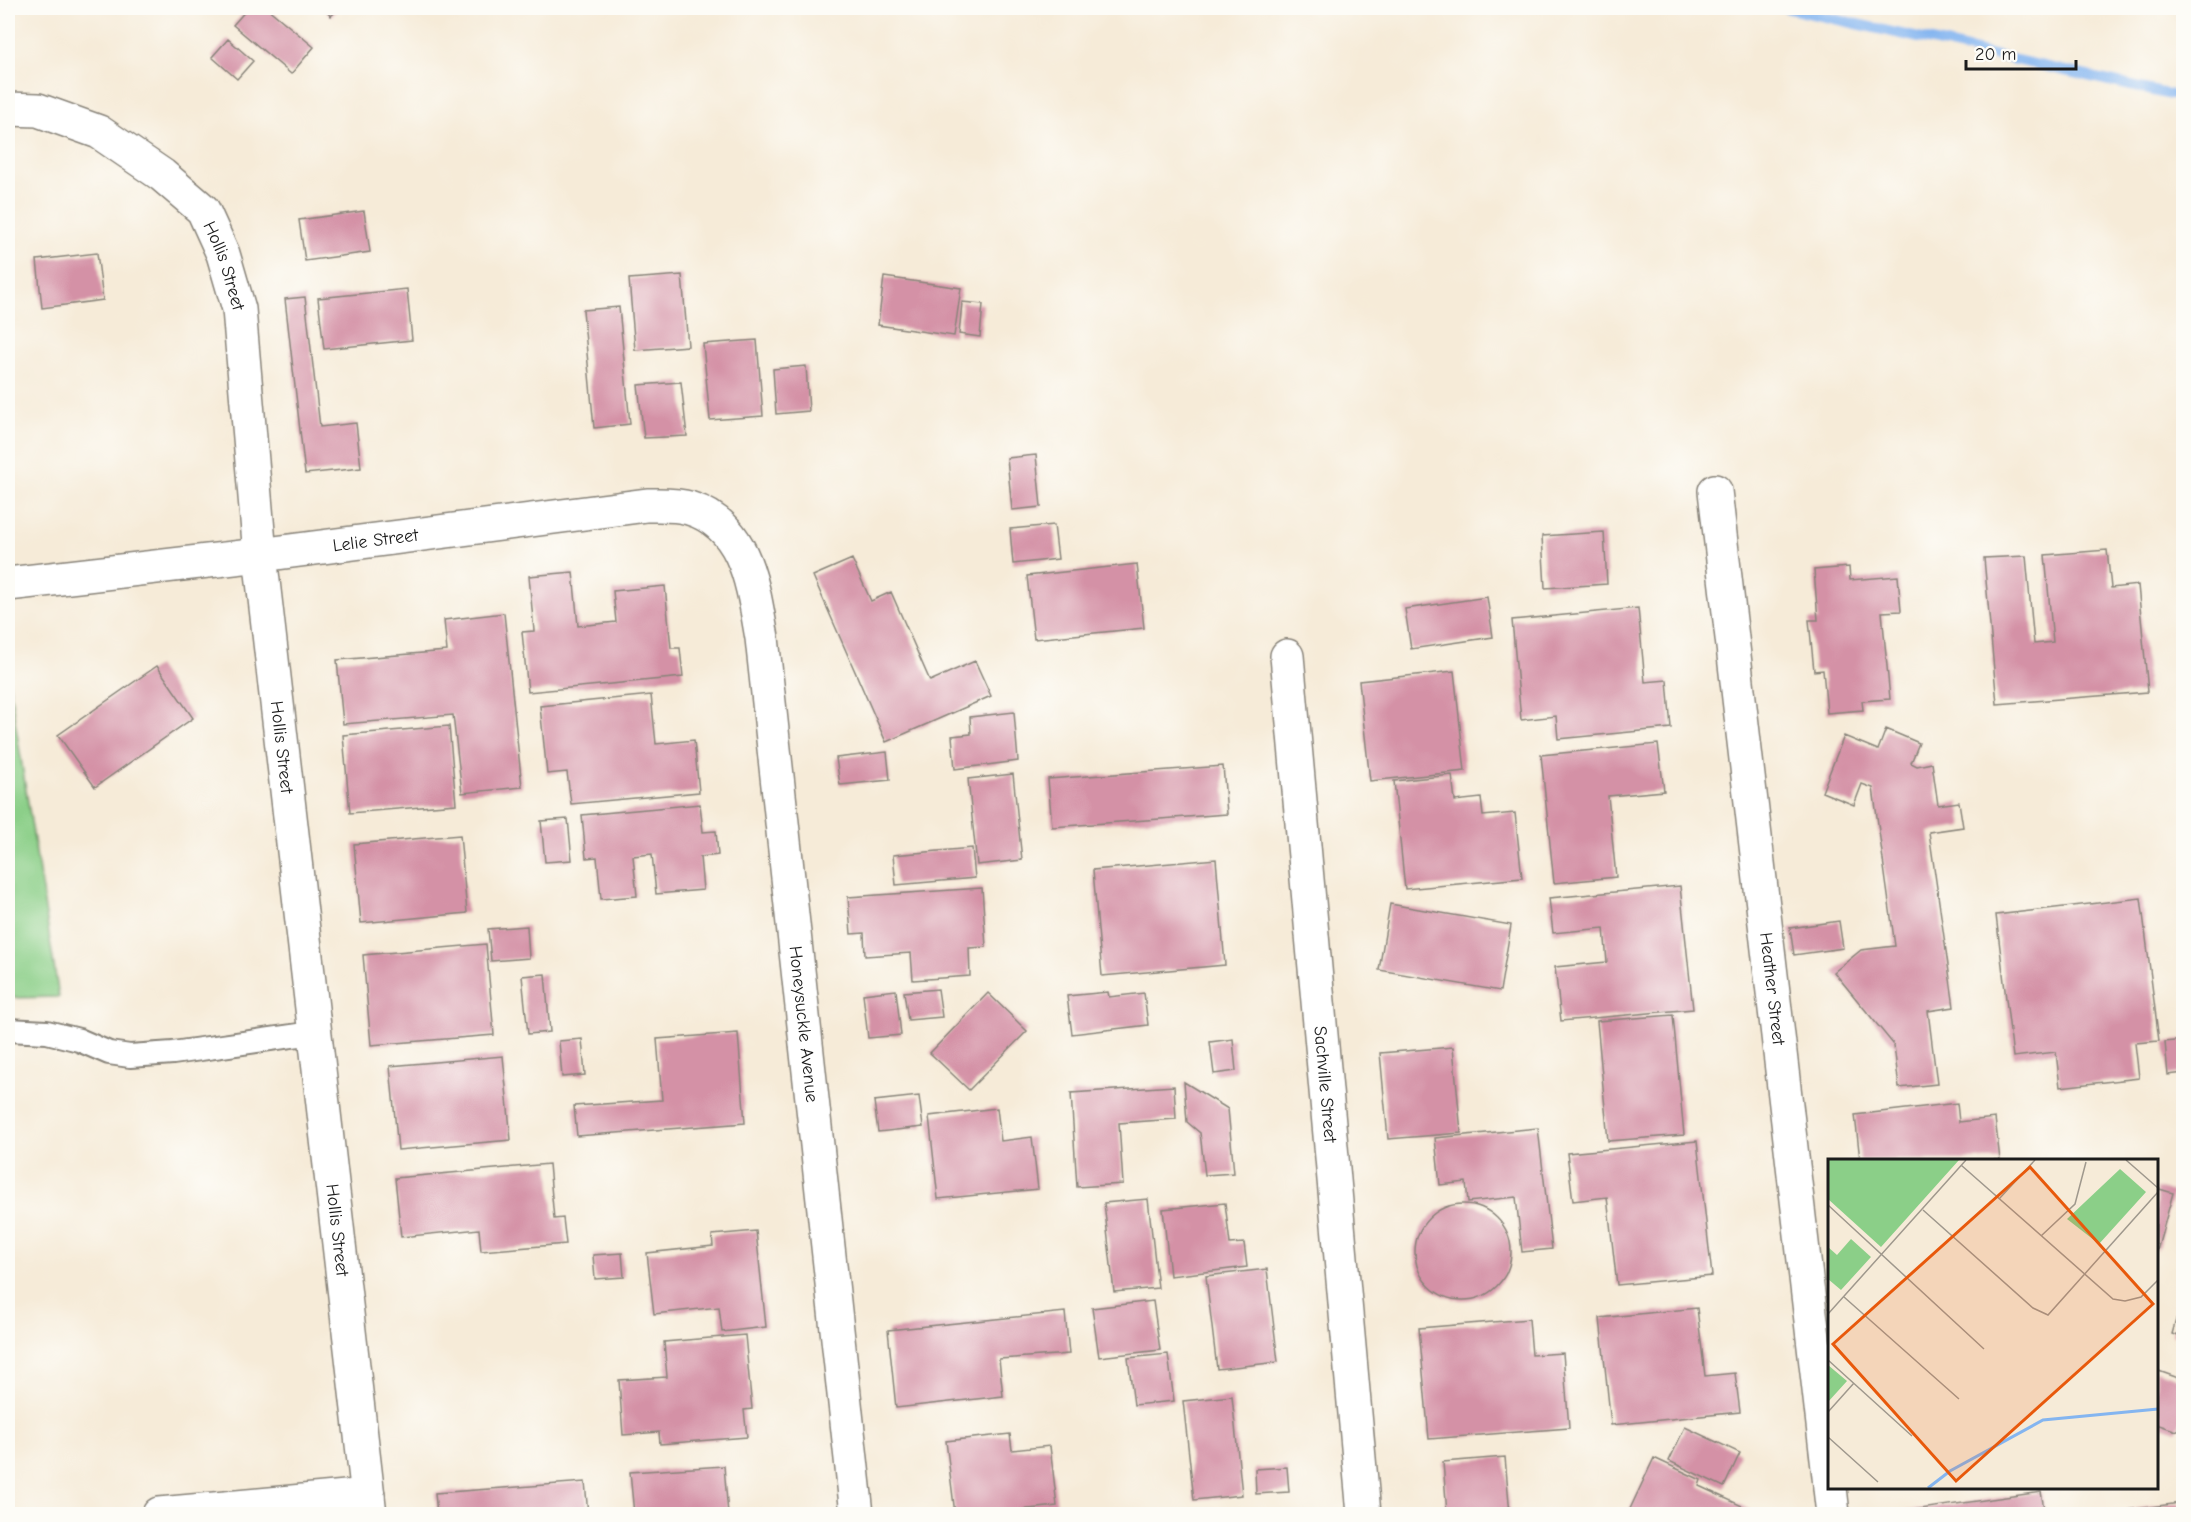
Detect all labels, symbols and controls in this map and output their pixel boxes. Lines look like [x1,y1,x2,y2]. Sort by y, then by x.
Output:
scale bar [1966,33,2076,71]
text: 20 m [1975,44,2016,65]
street label: Hollis Street [199,218,249,314]
street label: Lelie Street [331,525,420,557]
street label: Hollis Street [266,700,297,796]
street label: Heather Street [1755,931,1789,1047]
street label: Honeysuckle Avenue [784,945,822,1104]
street label: Sachville Street [1309,1025,1341,1145]
inset map [1828,1159,2158,1489]
street label: Hollis Street [321,1183,353,1278]

